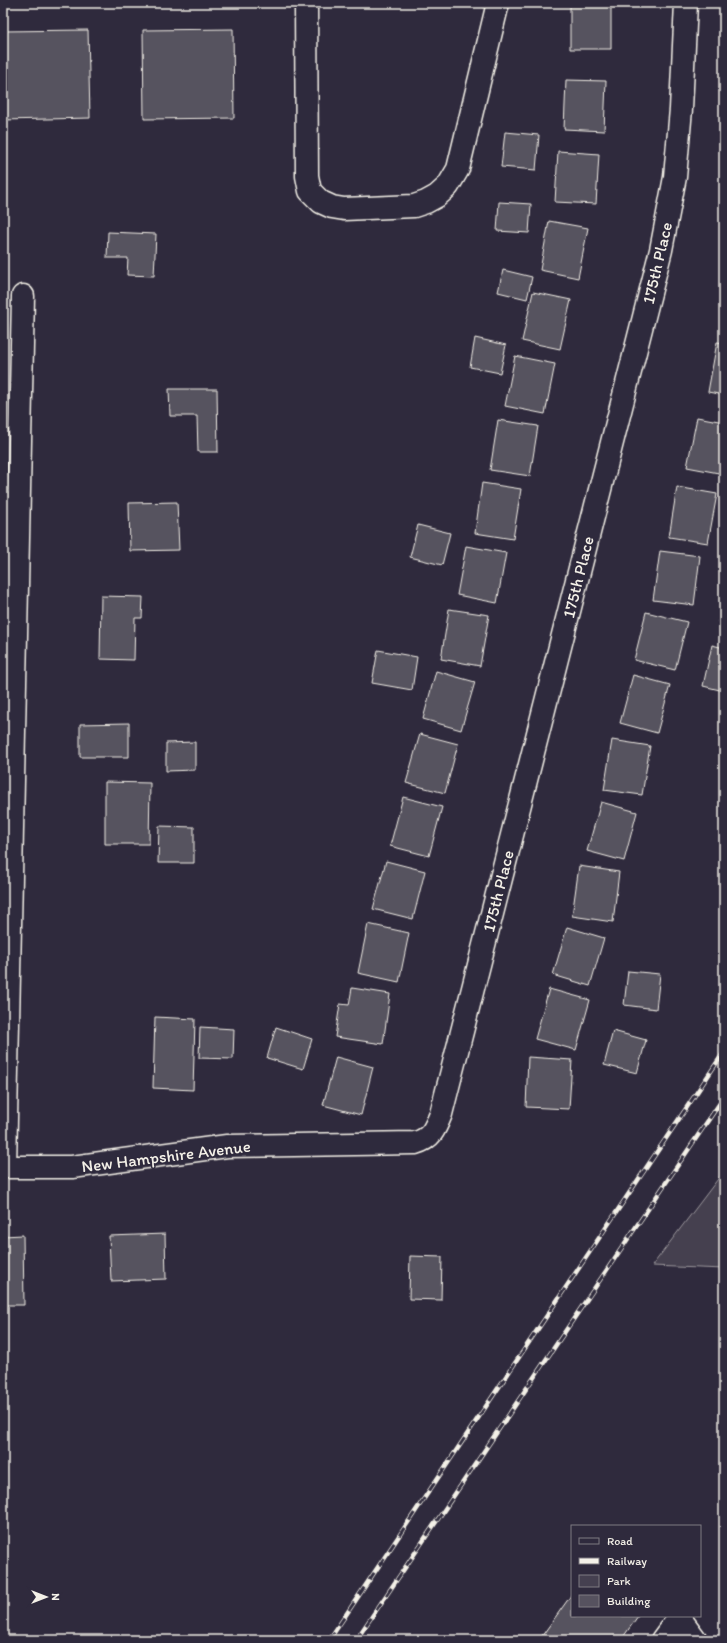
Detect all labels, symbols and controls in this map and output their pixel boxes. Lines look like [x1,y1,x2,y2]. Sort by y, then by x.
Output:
street label: 175th Place [638,220,676,306]
street label: 175th Place [558,534,598,620]
street label: 175th Place [478,848,518,934]
street label: New Hampshire Avenue [80,1136,252,1176]
legend [571,1525,701,1617]
text: Road [607,1534,633,1548]
text: Railway [607,1554,647,1568]
text: Park [607,1574,631,1588]
north arrow [26,1577,66,1617]
text: N [49,1593,62,1601]
text: Building [607,1594,651,1608]

